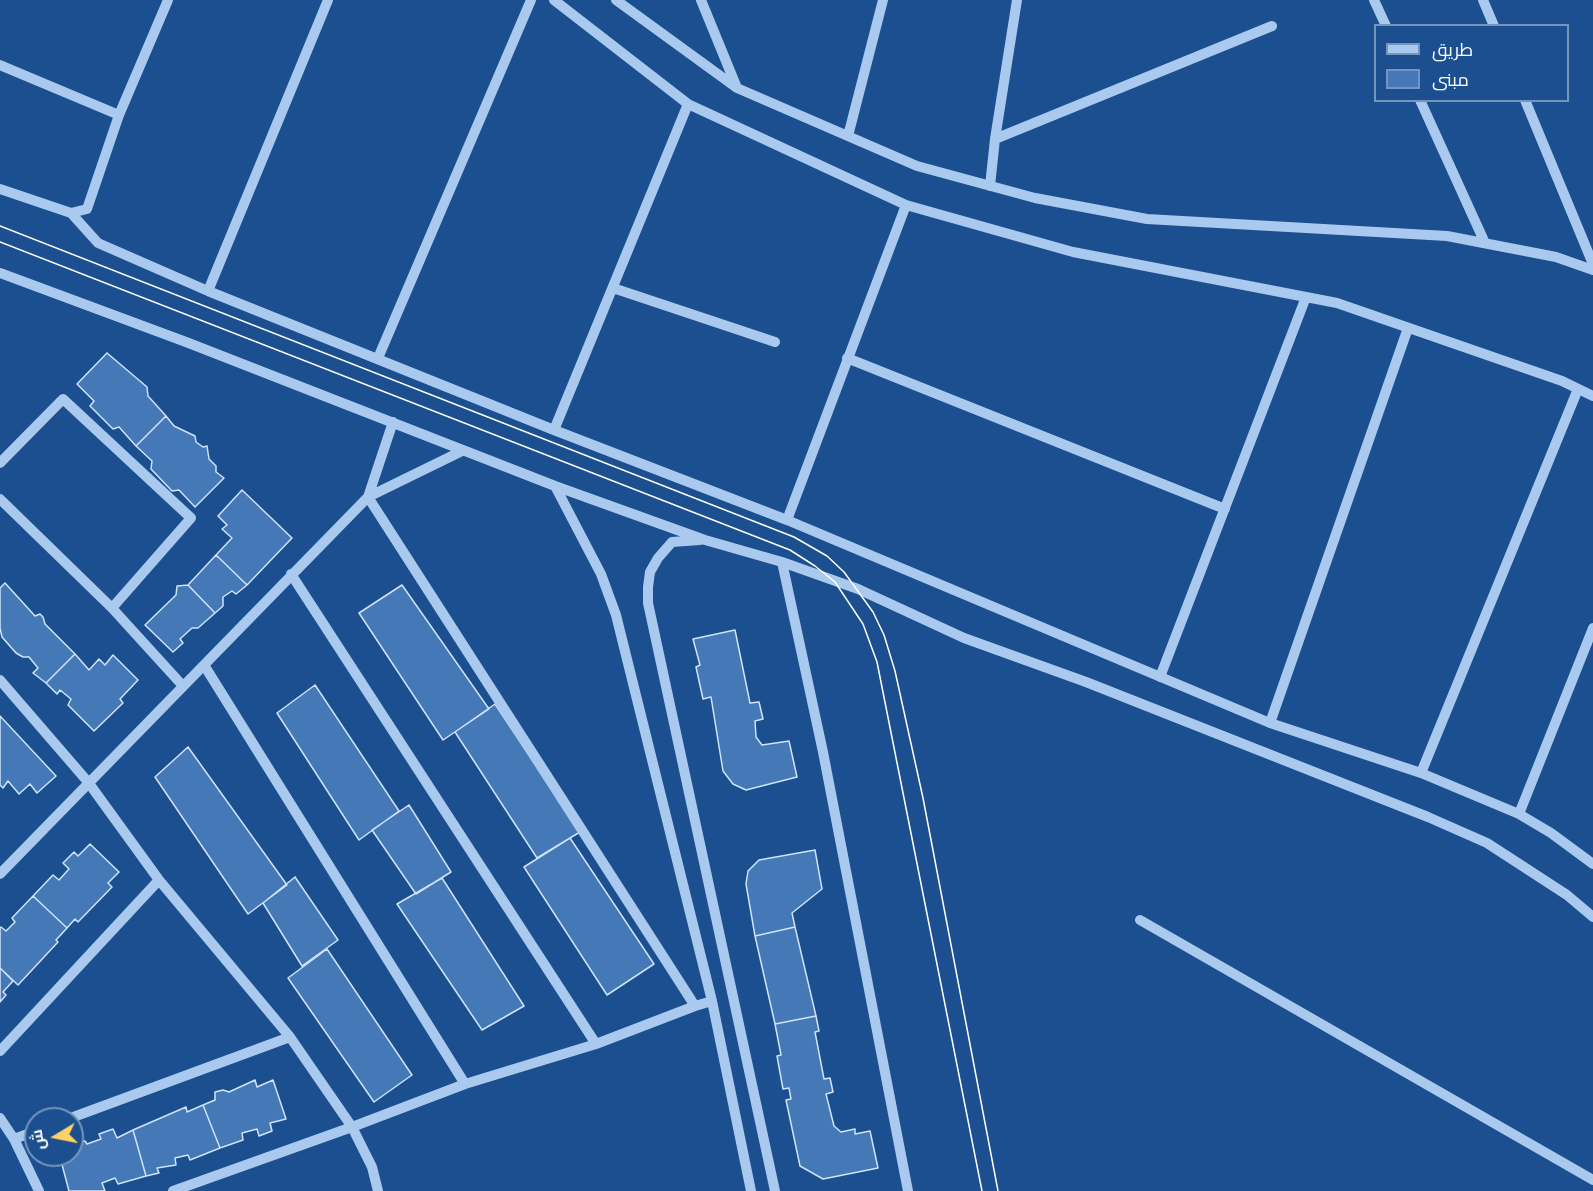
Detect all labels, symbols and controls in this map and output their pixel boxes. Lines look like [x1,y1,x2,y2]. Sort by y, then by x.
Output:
legend [1374,24,1569,102]
text: طريق [1432,39,1473,61]
text: مبنى [1432,69,1469,91]
north arrow [24,1107,84,1167]
text: ش [27,1128,49,1152]

